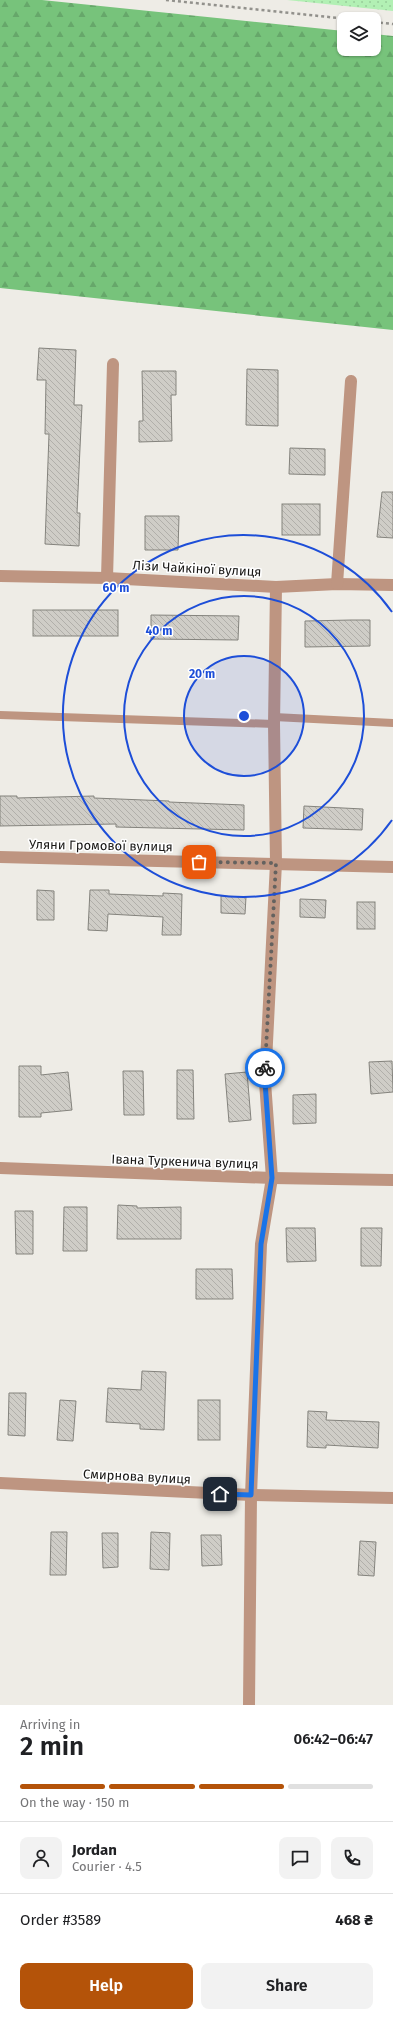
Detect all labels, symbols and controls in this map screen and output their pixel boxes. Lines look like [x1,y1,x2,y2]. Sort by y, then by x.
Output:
map controls [337,12,381,56]
button: layers [337,12,381,56]
street label: Лізи Чайкіної вулиця [132,558,262,579]
text: 60 m [103,581,129,595]
text: 40 m [146,624,172,638]
text: 20 m [189,667,215,681]
centre of rings [237,709,251,723]
street label: Уляни Громової вулиця [29,837,173,854]
pin [182,845,216,879]
icon: bag [188,851,210,873]
courier [245,1048,285,1088]
icon: bike [254,1057,276,1079]
street label: Івана Туркенича вулиця [111,1151,259,1172]
street label: Смирнова вулиця [83,1466,191,1487]
pin [203,1477,237,1511]
icon: home [209,1483,231,1505]
text: Arriving in [20,1717,80,1732]
text: 06:42–06:47 [293,1730,373,1748]
text: 2 min [20,1731,84,1762]
text: On the way · 150 m [20,1795,129,1810]
button: person [20,1837,62,1879]
button: chat [279,1837,321,1879]
button: phone [331,1837,373,1879]
text: Jordan [72,1841,117,1859]
text: Courier · 4.5 [72,1859,142,1874]
text: Order #3589 [20,1911,101,1929]
text: 468 ₴ [335,1911,373,1929]
button: Help [20,1963,193,2009]
button: Share [201,1963,373,2009]

